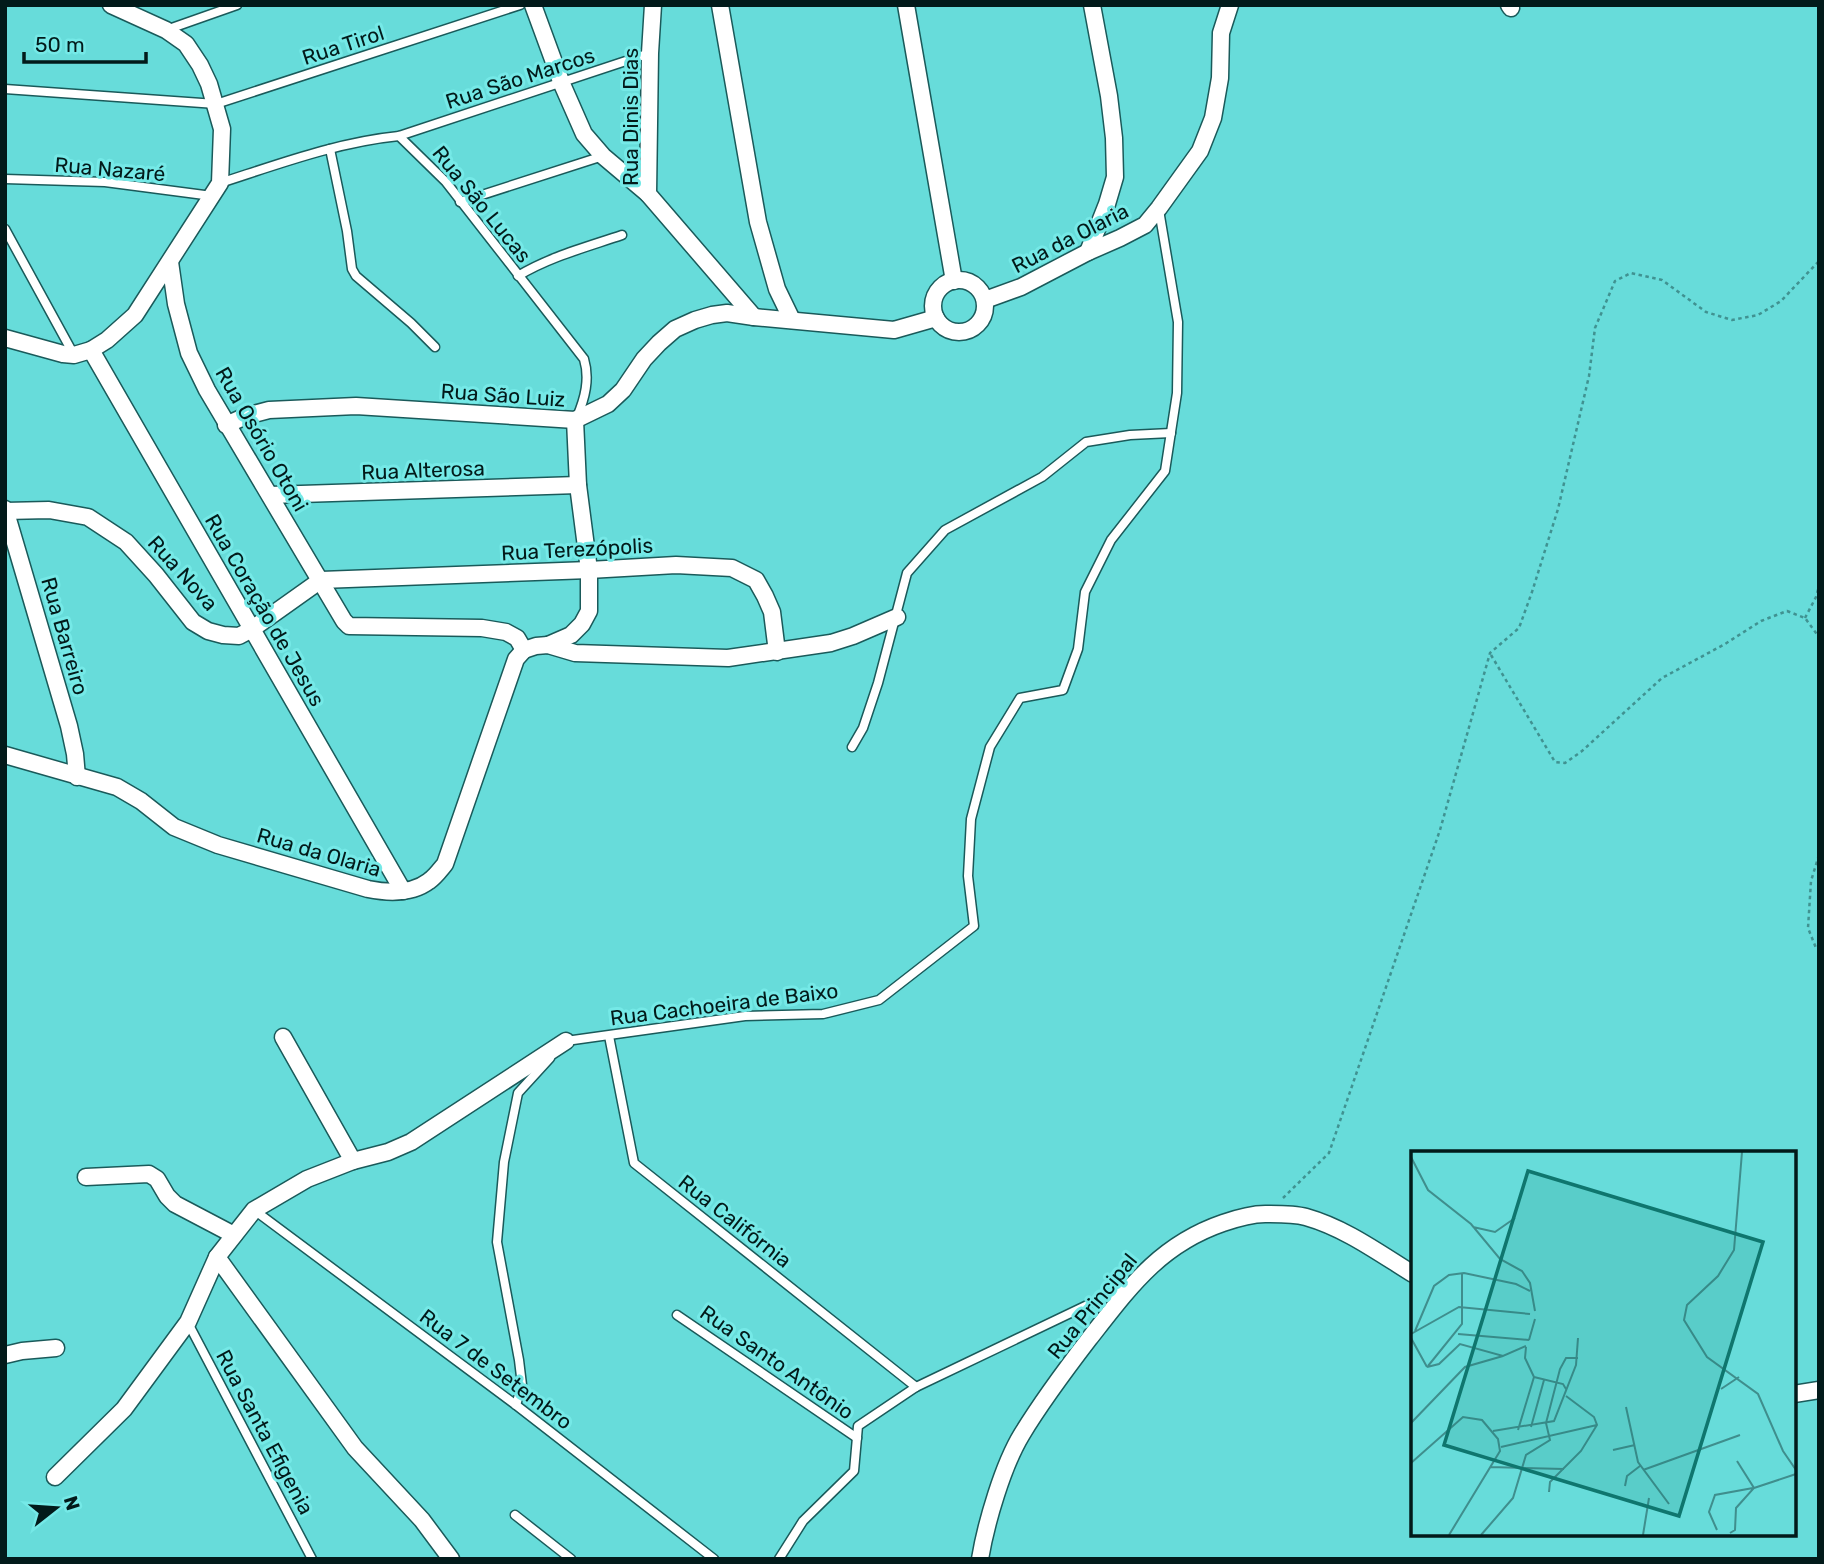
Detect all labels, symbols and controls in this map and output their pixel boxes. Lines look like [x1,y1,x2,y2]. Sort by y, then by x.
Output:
street label: Rua Tirol [299,20,387,70]
scale bar [24,21,147,65]
text: 50 m [35,32,85,57]
street label: Rua São Marcos [442,42,598,114]
street label: Rua Dinis Dias [618,48,643,186]
street label: Rua São Lucas [427,141,537,267]
street label: Rua Nazaré [54,152,166,186]
street label: Rua da Olaria [1007,198,1133,278]
street label: Rua Osório Otoni [211,362,313,516]
street label: Rua São Luiz [440,378,566,412]
street label: Rua Alterosa [361,455,485,485]
street label: Rua Coração de Jesus [200,510,330,710]
street label: Rua Nova [143,530,223,616]
street label: Rua Terezópolis [500,533,654,565]
street label: Rua Barreiro [36,574,94,698]
street label: Rua da Olaria [254,822,384,882]
street label: Rua Cachoeira de Baixo [608,978,840,1030]
inset map [1411,1151,1796,1536]
street label: Rua Califórnia [674,1169,796,1273]
street label: Rua Principal [1042,1248,1142,1364]
street label: Rua Santo Antônio [695,1300,859,1424]
street label: Rua 7 de Setembro [415,1304,577,1434]
street label: Rua Santa Efigenia [211,1345,319,1519]
north arrow [21,1473,91,1543]
text: N [59,1493,85,1513]

